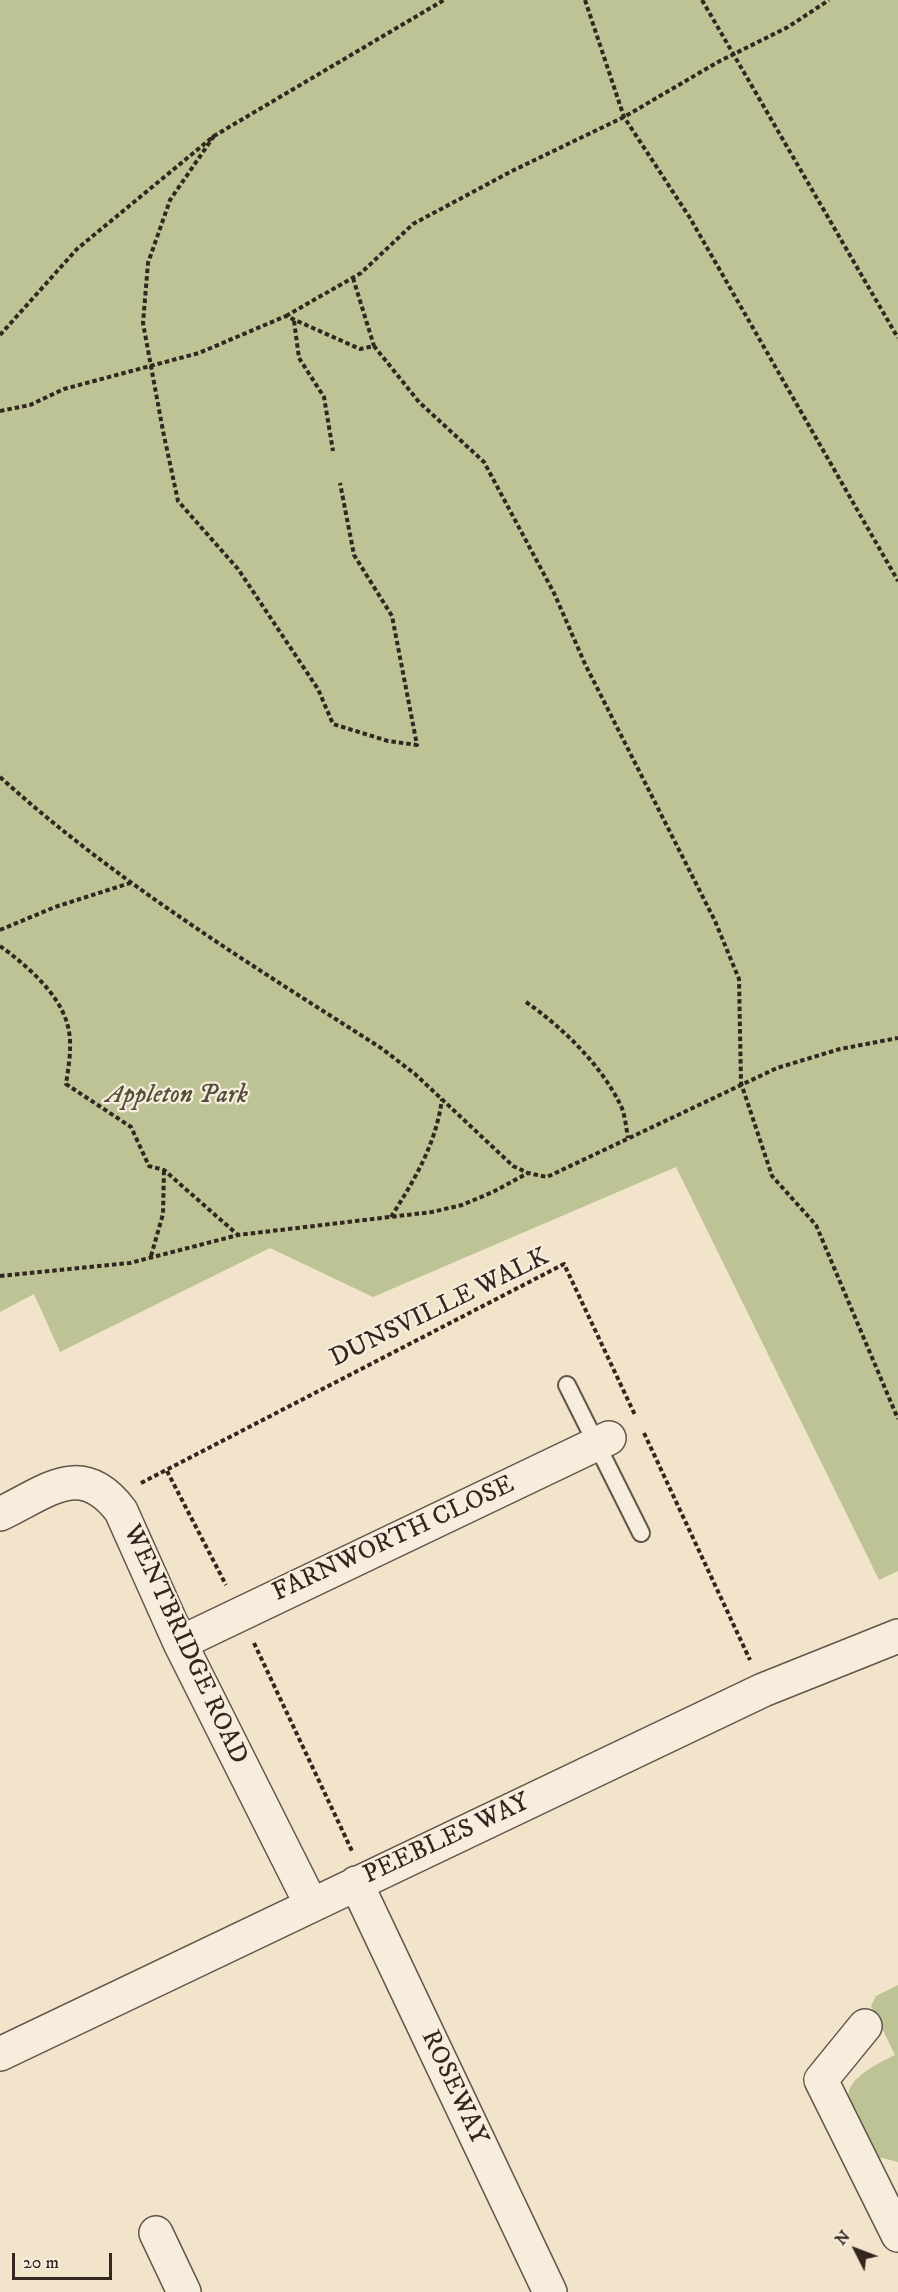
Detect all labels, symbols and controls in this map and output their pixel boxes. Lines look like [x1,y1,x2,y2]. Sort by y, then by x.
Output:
park label: Appleton Park [106,1081,248,1113]
street label: DUNSVILLE WALK [326,1243,554,1375]
street label: FARNWORTH CLOSE [268,1470,520,1610]
street label: WENTBRIDGE ROAD [115,1520,253,1770]
street label: PEEBLES WAY [359,1788,535,1892]
street label: ROSEWAY [413,2026,493,2150]
north arrow [826,2220,886,2280]
text: N [831,2226,854,2250]
scale bar [15,2241,116,2279]
text: 20 m [23,2252,59,2274]

